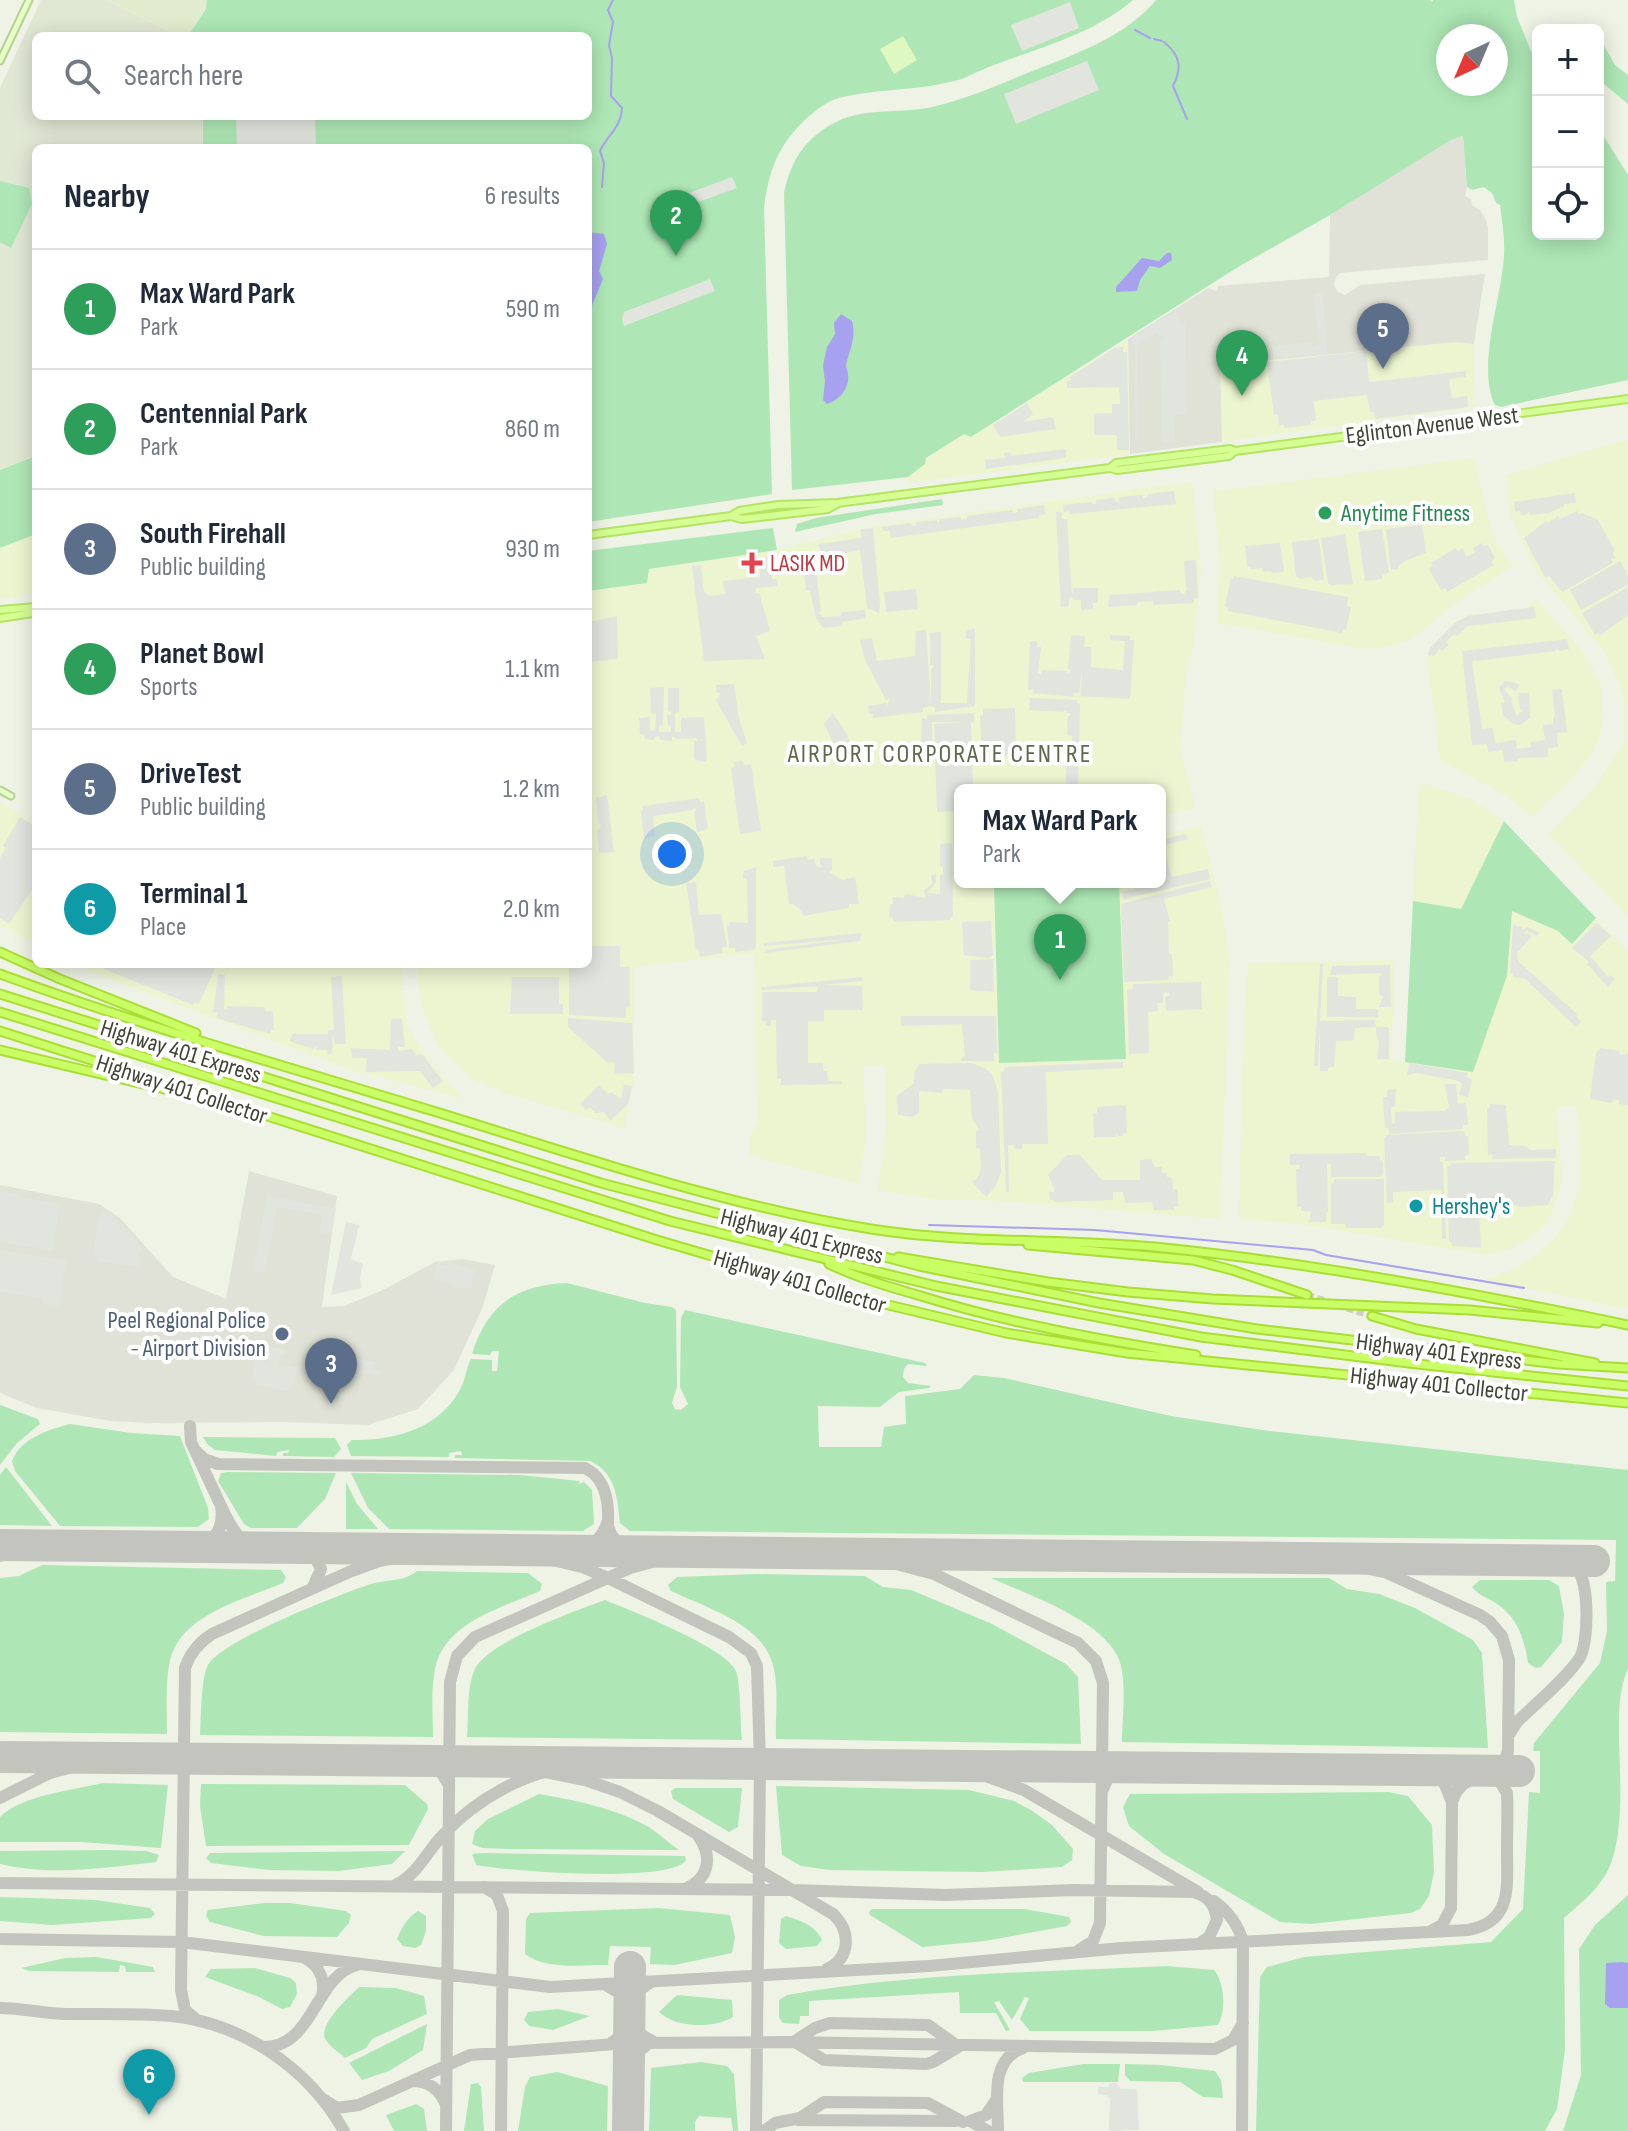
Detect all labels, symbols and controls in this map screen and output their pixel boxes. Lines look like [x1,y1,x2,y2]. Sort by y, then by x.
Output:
north arrow [1436,24,1508,96]
map controls [1532,24,1604,240]
button: + [1532,24,1604,96]
search box [32,32,592,120]
icon: search [60,54,104,98]
text: Search here [124,58,243,94]
button: − [1532,96,1604,168]
button: locate [1532,168,1604,240]
text: Nearby [64,176,150,217]
text: 6 results [485,181,560,212]
pin: 2 [650,190,702,256]
text: Max Ward Park [140,276,295,312]
text: 1 [85,294,95,325]
text: 590 m [506,294,560,325]
pin: 5 [1357,303,1409,369]
text: Park [140,312,178,343]
pin: 4 [1216,330,1268,396]
text: Centennial Park [140,396,307,432]
street label: Eglinton Avenue West [1344,401,1520,450]
text: 2 [84,414,96,445]
text: 860 m [505,414,560,445]
text: Park [140,432,178,463]
place label: Anytime Fitness [1340,499,1470,528]
marker: Anytime Fitness [1316,504,1334,522]
text: South Firehall [140,516,286,552]
text: 3 [84,534,96,565]
text: 930 m [505,534,560,565]
place label: LASIK MD [770,549,845,578]
text: Public building [140,552,266,583]
marker: LASIK MD [741,552,763,574]
text: Planet Bowl [140,636,264,672]
text: 4 [84,654,96,685]
text: 1.1 km [505,654,560,685]
text: Sports [140,672,198,703]
district label: AIRPORT CORPORATE CENTRE [787,739,1092,770]
text: DriveTest [140,756,241,792]
text: 5 [84,774,96,805]
text: 1.2 km [503,774,560,805]
popup [954,784,1166,888]
text: Public building [140,792,266,823]
text: Max Ward Park [983,803,1137,839]
your location [652,834,692,874]
text: Park [983,839,1021,870]
text: Terminal 1 [140,876,247,912]
text: 6 [84,894,96,925]
text: 2.0 km [503,894,560,925]
text: Place [140,912,187,943]
pin: 1 [1034,914,1086,980]
street label: Highway 401 Express [97,1013,265,1090]
street label: Highway 401 Collector [93,1048,271,1131]
place label: Hershey's [1432,1192,1510,1221]
marker: Hershey's [1407,1197,1425,1215]
street label: Highway 401 Express [717,1202,886,1271]
street label: Highway 401 Collector [710,1243,890,1320]
place label: Peel Regional Police - Airport Division [107,1306,266,1363]
marker: Peel Regional Police - Airport Division [273,1325,291,1343]
street label: Highway 401 Express [1354,1327,1523,1376]
pin: 3 [305,1338,357,1404]
street label: Highway 401 Collector [1349,1361,1529,1408]
pin: 6 [123,2049,175,2115]

